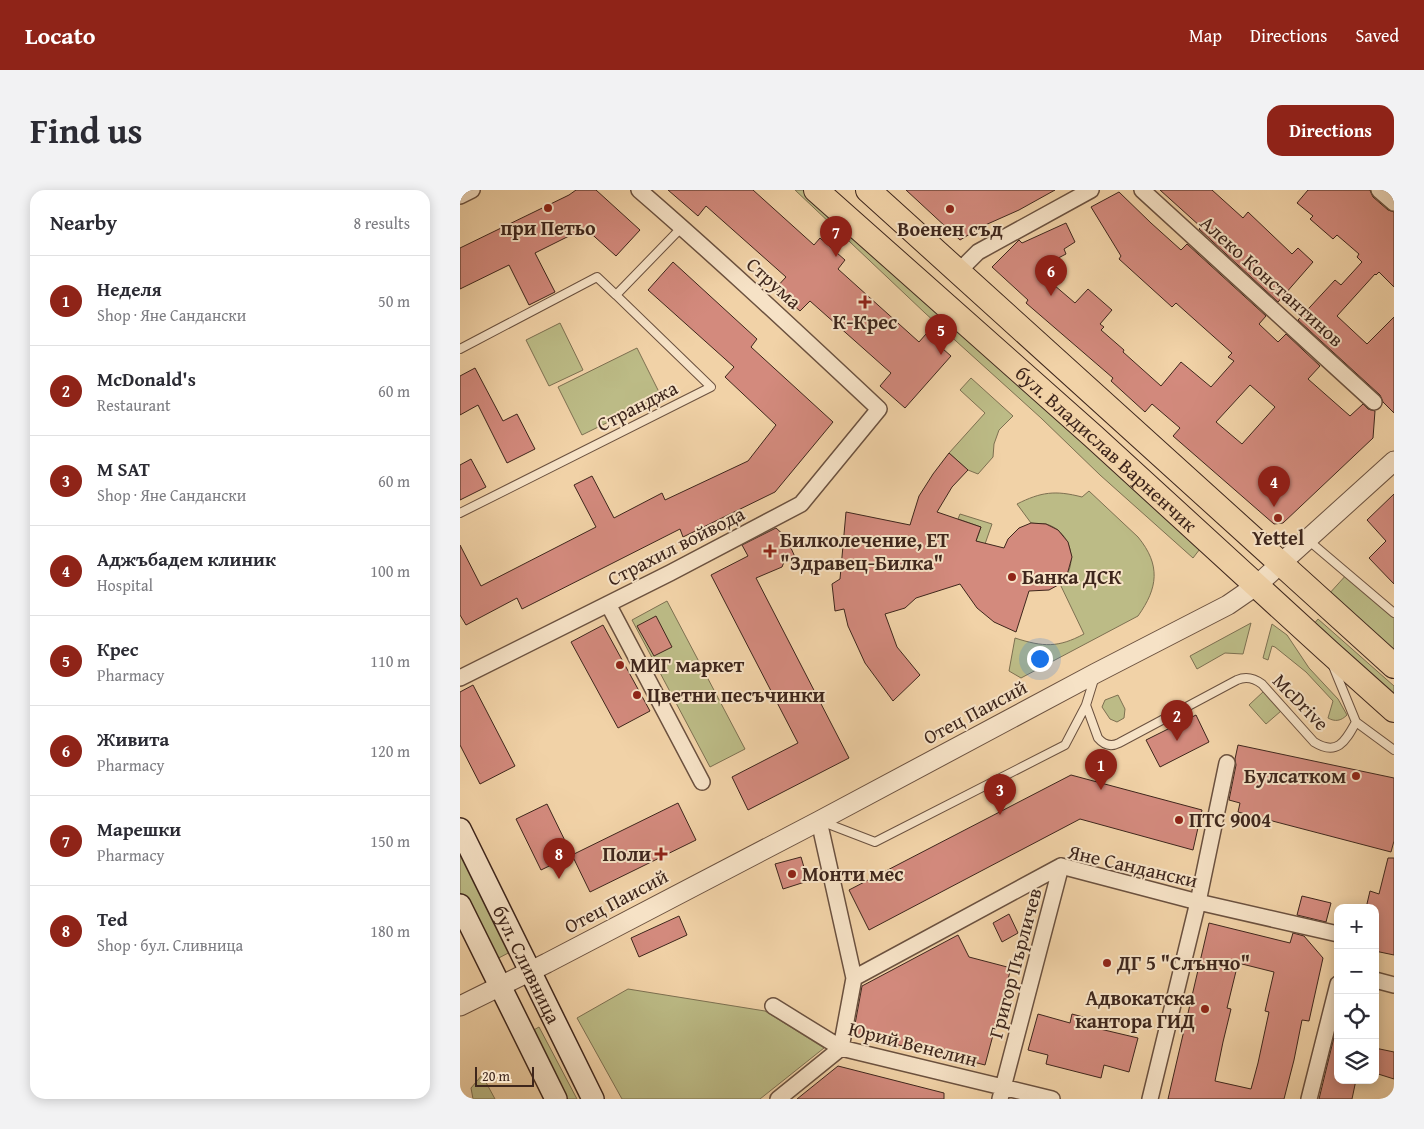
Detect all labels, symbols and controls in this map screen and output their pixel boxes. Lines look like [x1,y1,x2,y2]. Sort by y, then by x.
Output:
text: Locato [25,18,96,53]
text: Map [1189,22,1222,49]
text: Directions [1250,22,1327,49]
text: Saved [1355,22,1399,49]
text: Find us [30,105,143,156]
button: Directions [1267,105,1394,156]
marker: при Петьо [542,202,554,214]
marker: Военен съд [944,203,956,215]
text: Nearby [50,207,117,238]
street label: Алеко Константинов [1194,208,1351,353]
text: 8 results [353,211,410,235]
place label: при Петьо [500,213,596,242]
place label: Военен съд [897,214,1003,243]
pin: 7 [820,216,852,257]
street label: Струма [740,250,809,316]
pin: 6 [1035,255,1067,296]
text: Неделя [97,275,162,303]
text: 1 [62,289,70,313]
text: 50 m [378,289,410,313]
marker: К-Крес [859,296,871,308]
text: Shop · Яне Сандански [97,303,246,327]
place label: К-Крес [833,307,897,336]
pin: 5 [925,314,957,355]
street label: бул. Владислав Варненчик [1009,359,1204,539]
text: McDonald's [97,365,196,393]
street label: Странджа [591,373,683,438]
text: 2 [62,379,70,403]
text: 60 m [378,379,410,403]
text: Restaurant [97,393,171,417]
text: M SAT [97,455,150,483]
pin: 4 [1258,466,1290,507]
text: 3 [62,469,70,493]
text: 60 m [378,469,410,493]
text: Shop · Яне Сандански [97,483,246,507]
street label: Страхил войвода [602,498,750,593]
marker: Yettel [1272,512,1284,524]
place label: Yettel [1252,523,1304,552]
place label: Билколечение, ЕТ "Здравец-Билка" [780,525,949,577]
text: Аджъбадем клиник [97,545,276,573]
marker: Билколечение, ЕТ "Здравец-Билка" [764,545,776,557]
text: 4 [62,559,70,583]
text: 100 m [370,559,410,583]
place label: Банка ДСК [1022,562,1122,591]
marker: Банка ДСК [1006,571,1018,583]
text: Hospital [97,573,153,597]
text: Крес [97,635,139,663]
your location [1027,646,1053,672]
text: 5 [62,649,70,673]
text: 110 m [370,649,410,673]
place label: МИГ маркет [630,650,745,679]
marker: МИГ маркет [614,659,626,671]
text: Pharmacy [97,663,164,687]
street label: McDrive [1267,666,1336,737]
street label: Отец Паисий [918,672,1032,751]
place label: Цветни песъчинки [647,680,826,709]
marker: Цветни песъчинки [631,689,643,701]
pin: 2 [1161,700,1193,741]
text: Живита [97,725,169,753]
text: 6 [62,739,70,763]
text: 120 m [370,739,410,763]
pin: 1 [1085,749,1117,790]
text: Pharmacy [97,753,164,777]
place label: Булсатком [1244,761,1346,790]
marker: Булсатком [1350,770,1362,782]
pin: 3 [984,774,1016,815]
place label: ПТС 9004 [1189,805,1271,834]
marker: ПТС 9004 [1173,814,1185,826]
text: Марешки [97,815,181,843]
text: 7 [62,829,70,853]
text: 150 m [370,829,410,853]
street label: Яне Сандански [1064,836,1201,895]
pin: 8 [543,838,575,879]
place label: Поли [603,839,651,868]
text: Pharmacy [97,843,164,867]
marker: Поли [655,848,667,860]
place label: Монти мес [802,859,903,888]
street label: Отец Паисий [559,861,673,940]
marker: Монти мес [786,868,798,880]
street label: Григор Пърличев [981,885,1049,1041]
street label: бул. Сливница [486,900,569,1029]
map controls [1334,904,1379,1084]
button: + [1334,904,1379,949]
text: Ted [97,905,128,933]
text: 8 [62,919,70,943]
text: 180 m [370,919,410,943]
text: Shop · бул. Сливница [97,933,243,957]
place label: ДГ 5 "Слънчо" [1116,948,1250,977]
button: − [1334,949,1379,994]
marker: ДГ 5 "Слънчо" [1101,957,1113,969]
place label: Адвокатска кантора ГИД [1075,983,1196,1035]
button: locate [1334,994,1379,1039]
marker: Адвокатска кантора ГИД [1199,1003,1211,1015]
street label: Юрий Венелин [845,1013,981,1074]
button: layers [1334,1039,1379,1084]
scale bar [475,1064,534,1087]
text: 20 m [482,1066,510,1086]

